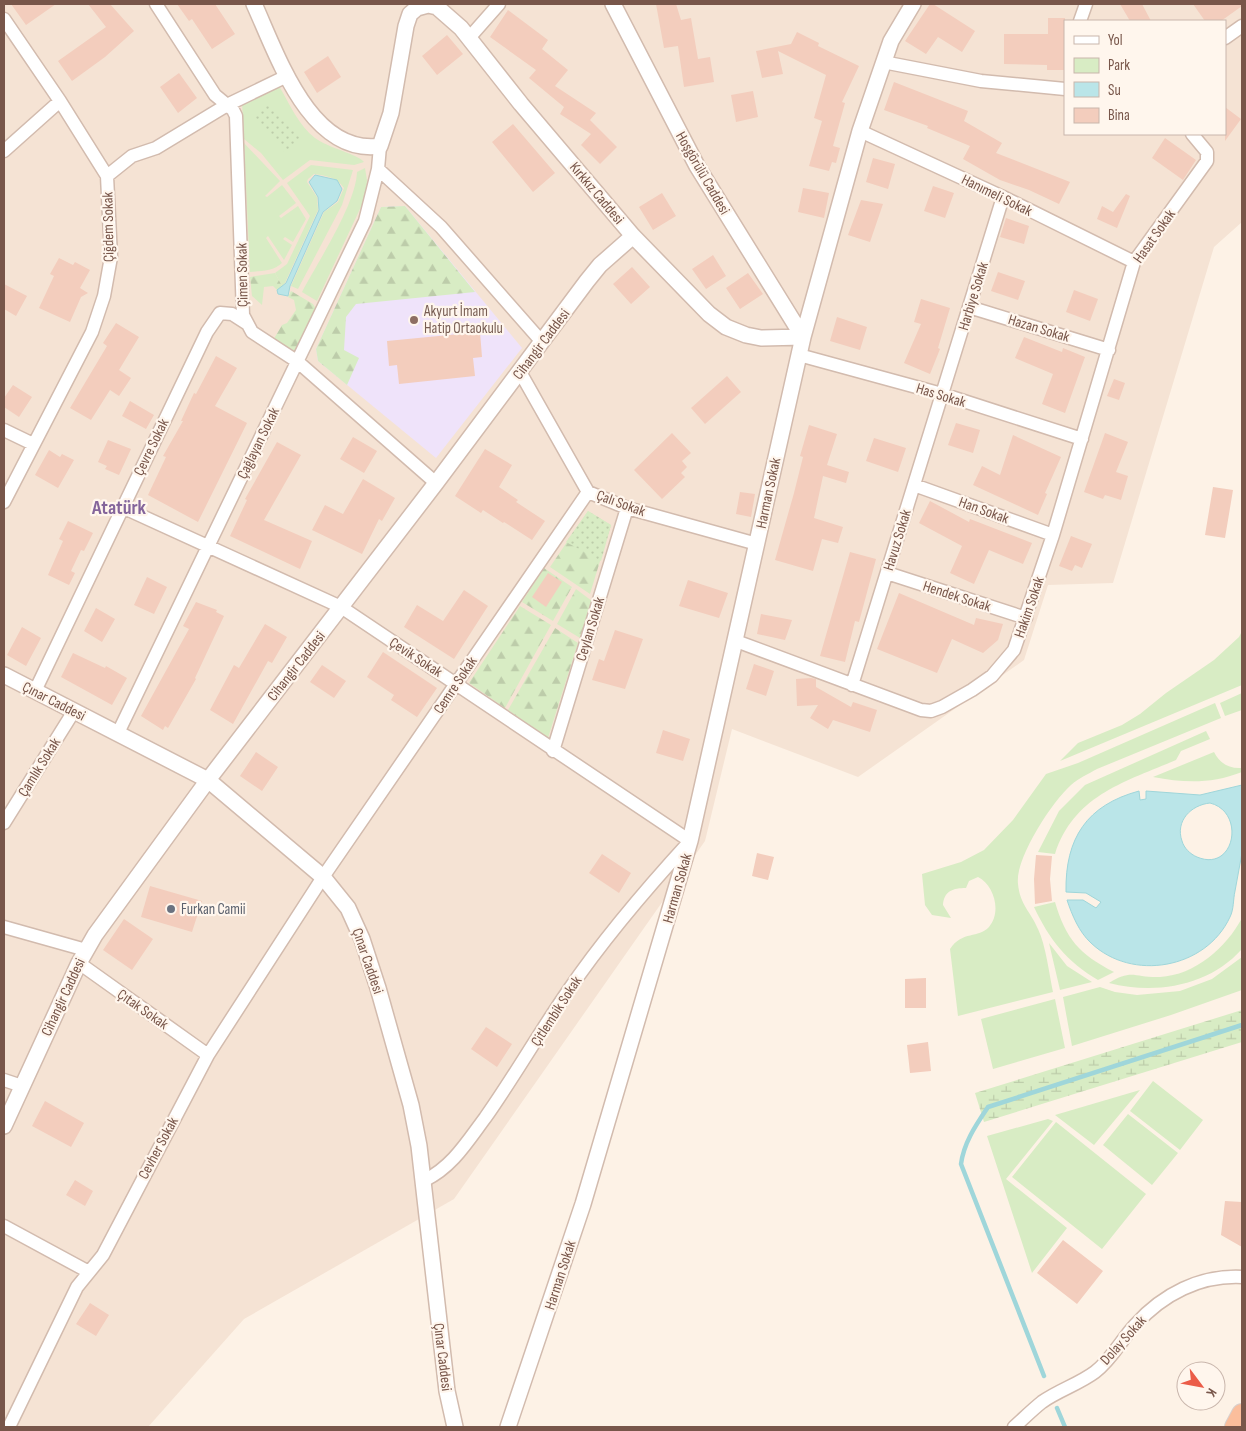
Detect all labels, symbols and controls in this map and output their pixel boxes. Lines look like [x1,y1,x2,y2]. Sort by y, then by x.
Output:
legend [1064,20,1226,135]
text: Yol [1108,31,1123,50]
text: Park [1108,56,1130,75]
text: Su [1108,81,1121,100]
text: Bina [1108,106,1130,125]
street label: Hoşgörülü Caddesi [671,128,734,218]
street label: Kırkkız Caddesi [565,158,628,228]
street label: Hanımeli Sokak [958,170,1036,221]
street label: Çiğdem Sokak [98,191,119,262]
street label: Hasat Sokak [1129,205,1180,267]
street label: Çimen Sokak [232,242,253,307]
street label: Harbiye Sokak [954,259,993,333]
place label: Akyurt İmam Hatip Ortaokulu [423,302,503,338]
street label: Cihangir Caddesi [509,305,574,383]
street label: Hazan Sokak [1006,310,1072,347]
marker: Akyurt İmam Hatip Ortaokulu [408,314,420,326]
street label: Has Sokak [914,379,968,412]
street label: Çağlayan Sokak [233,404,284,482]
street label: Çevre Sokak [129,415,174,479]
street label: Harman Sokak [752,456,785,530]
street label: Çalı Sokak [594,486,648,521]
street label: Han Sokak [956,493,1012,528]
district label: Atatürk [91,496,147,520]
street label: Havuz Sokak [879,507,916,573]
street label: Hakim Sokak [1010,574,1049,640]
street label: Hendek Sokak [920,577,993,616]
street label: Ceylan Sokak [572,595,609,664]
street label: Cihangir Caddesi [263,627,330,705]
street label: Çevik Sokak [386,633,446,682]
street label: Cemre Sokak [429,653,482,718]
street label: Çınar Caddesi [19,677,89,726]
street label: Çamlık Sokak [14,734,65,800]
street label: Harman Sokak [658,851,697,925]
place label: Furkan Camii [181,900,246,919]
marker: Furkan Camii [165,903,177,915]
street label: Çınar Caddesi [347,926,388,997]
street label: Cihangir Caddesi [37,955,90,1039]
street label: Çitlembik Sokak [527,972,586,1050]
street label: Çıtak Sokak [113,985,172,1034]
street label: Cevher Sokak [134,1114,183,1183]
street label: Harman Sokak [540,1238,581,1312]
street label: Dolay Sokak [1096,1311,1151,1369]
street label: Çınar Caddesi [429,1322,456,1392]
north arrow [1176,1361,1226,1411]
text: K [1203,1385,1221,1400]

